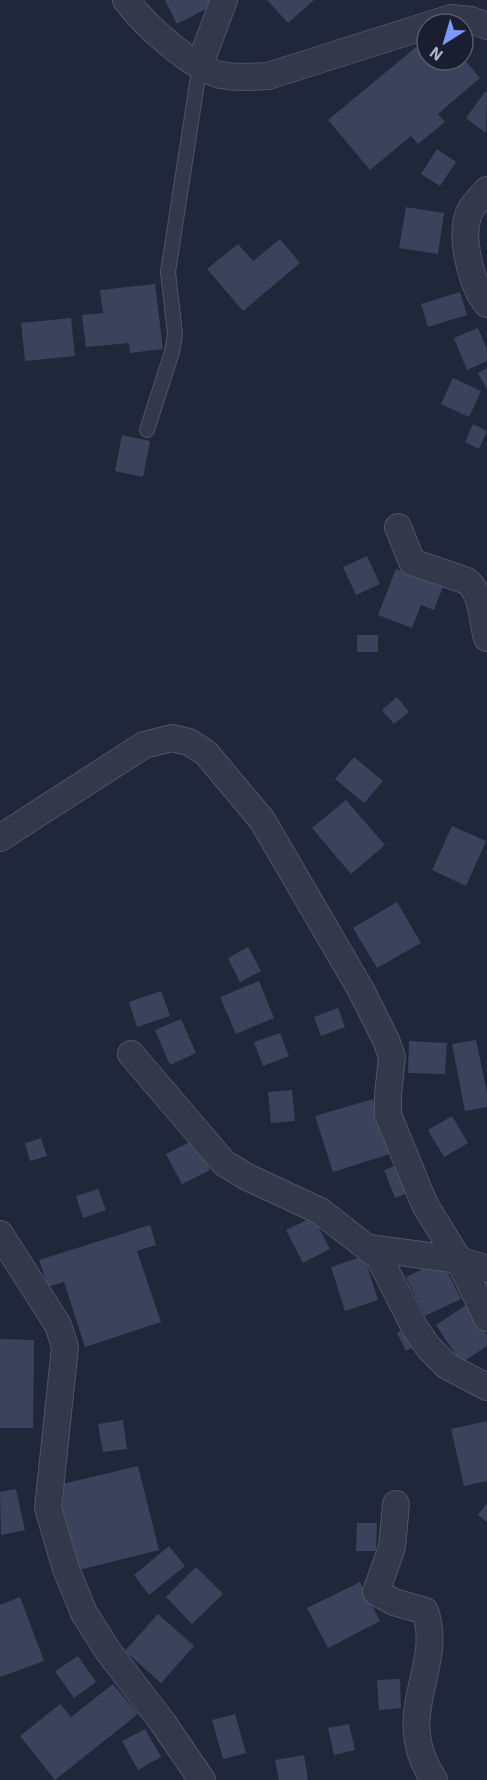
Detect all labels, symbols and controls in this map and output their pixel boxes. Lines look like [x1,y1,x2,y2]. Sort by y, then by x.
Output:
north arrow [415,12,475,72]
text: N [425,43,447,65]

